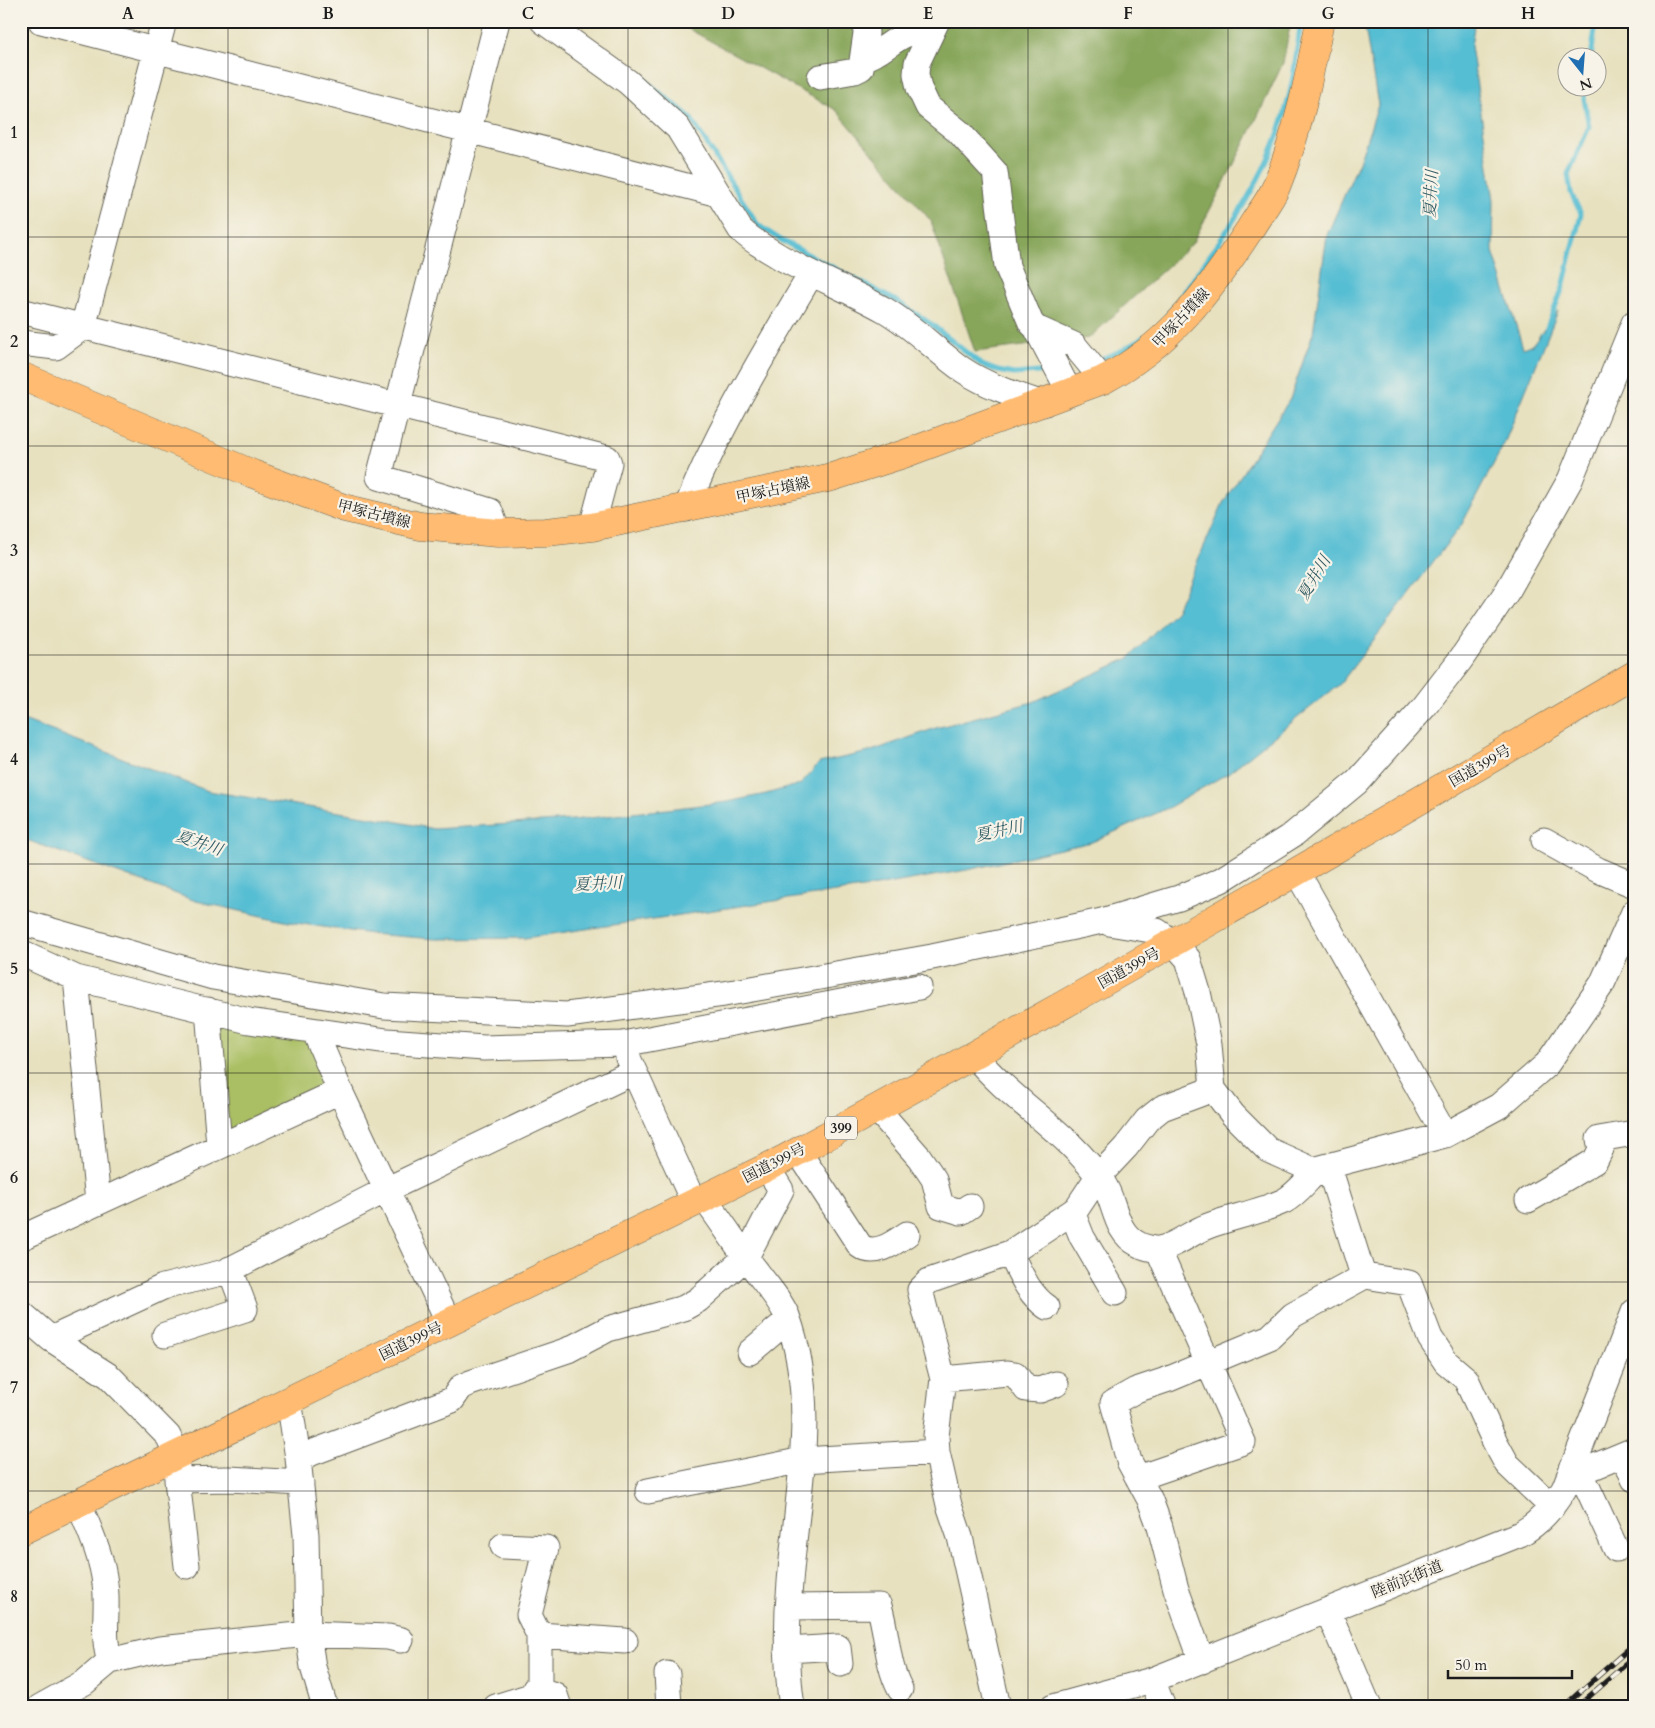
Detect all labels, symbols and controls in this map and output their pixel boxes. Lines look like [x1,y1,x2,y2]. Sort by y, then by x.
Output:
text: A [122,3,134,25]
text: B [322,3,334,25]
text: C [522,3,534,25]
text: D [721,3,735,25]
text: E [923,3,933,25]
text: F [1123,3,1133,25]
text: G [1321,3,1335,25]
text: H [1521,3,1535,25]
north arrow [1558,48,1608,98]
text: N [1577,73,1594,95]
text: 1 [10,122,18,144]
water label: 夏井川 [1419,167,1443,219]
street label: 甲塚古墳線 [1148,284,1214,352]
text: 2 [10,331,18,353]
street label: 甲塚古墳線 [734,472,812,508]
street label: 甲塚古墳線 [335,495,413,533]
text: 3 [10,540,18,562]
water label: 夏井川 [1292,550,1337,604]
street label: 国道399号 [1446,740,1514,792]
text: 4 [10,749,18,771]
water label: 夏井川 [973,815,1027,847]
water label: 夏井川 [173,825,227,862]
water label: 夏井川 [573,872,625,896]
street label: 国道399号 [1094,943,1164,993]
text: 5 [10,958,18,980]
road number: 399 [825,1116,857,1140]
street label: 国道399号 [739,1139,809,1187]
text: 6 [10,1167,18,1189]
street label: 国道399号 [376,1317,446,1365]
text: 7 [10,1377,18,1399]
street label: 陸前浜街道 [1368,1556,1446,1602]
text: 8 [10,1586,18,1608]
scale bar [1448,1648,1571,1680]
text: 50 m [1455,1655,1487,1675]

